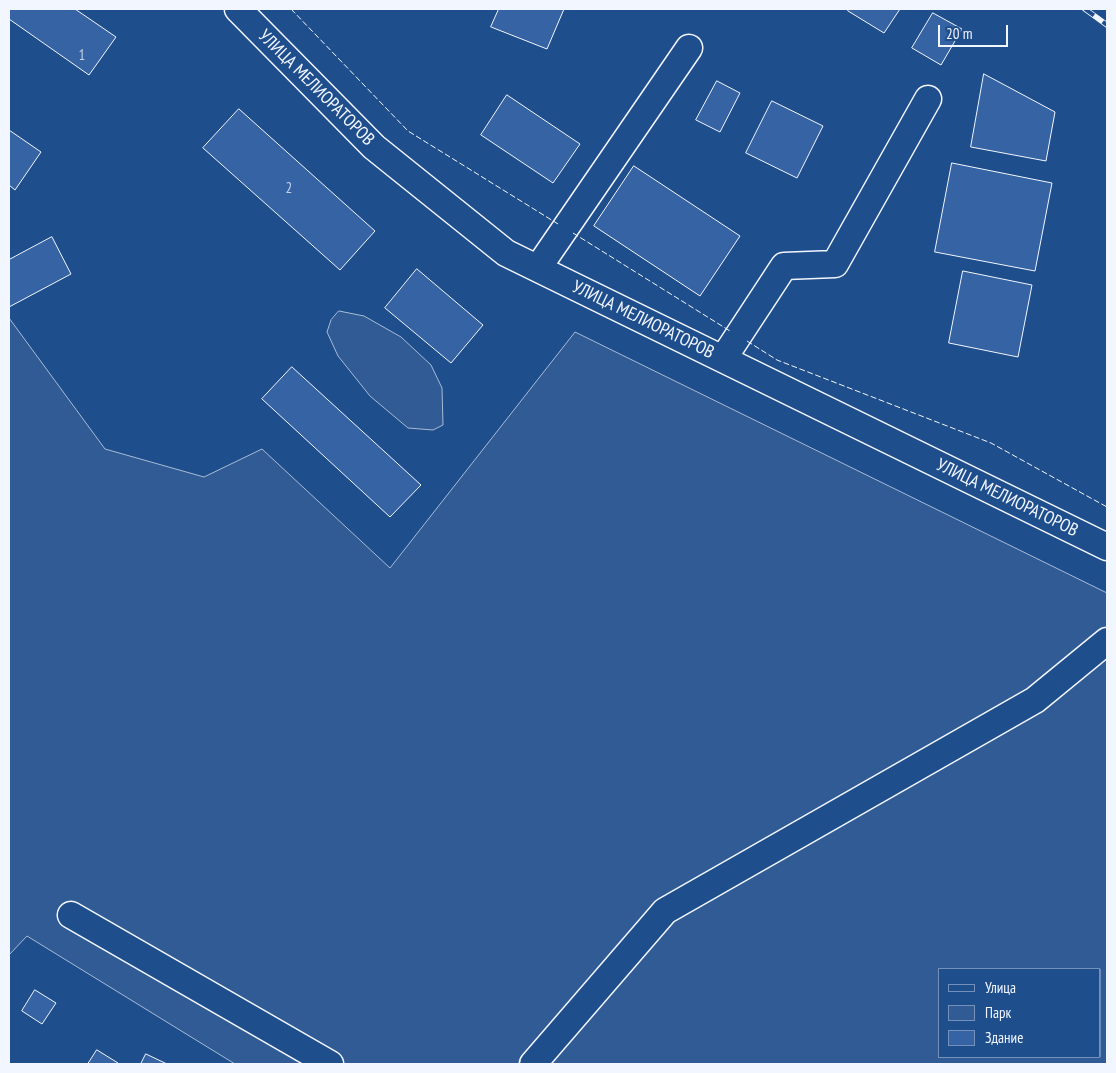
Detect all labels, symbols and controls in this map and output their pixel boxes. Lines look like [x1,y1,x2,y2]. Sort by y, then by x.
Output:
scale bar [941,15,1011,47]
text: 20 m [946,24,972,43]
street label: УЛИЦА МЕЛИОРАТОРОВ [254,26,378,150]
house number: 1 [79,47,85,65]
house number: 2 [286,180,292,198]
street label: УЛИЦА МЕЛИОРАТОРОВ [569,276,717,364]
street label: УЛИЦА МЕЛИОРАТОРОВ [933,454,1081,542]
legend [938,968,1101,1058]
text: Улица [985,978,1016,997]
text: Парк [985,1003,1011,1022]
text: Здание [985,1028,1023,1047]

